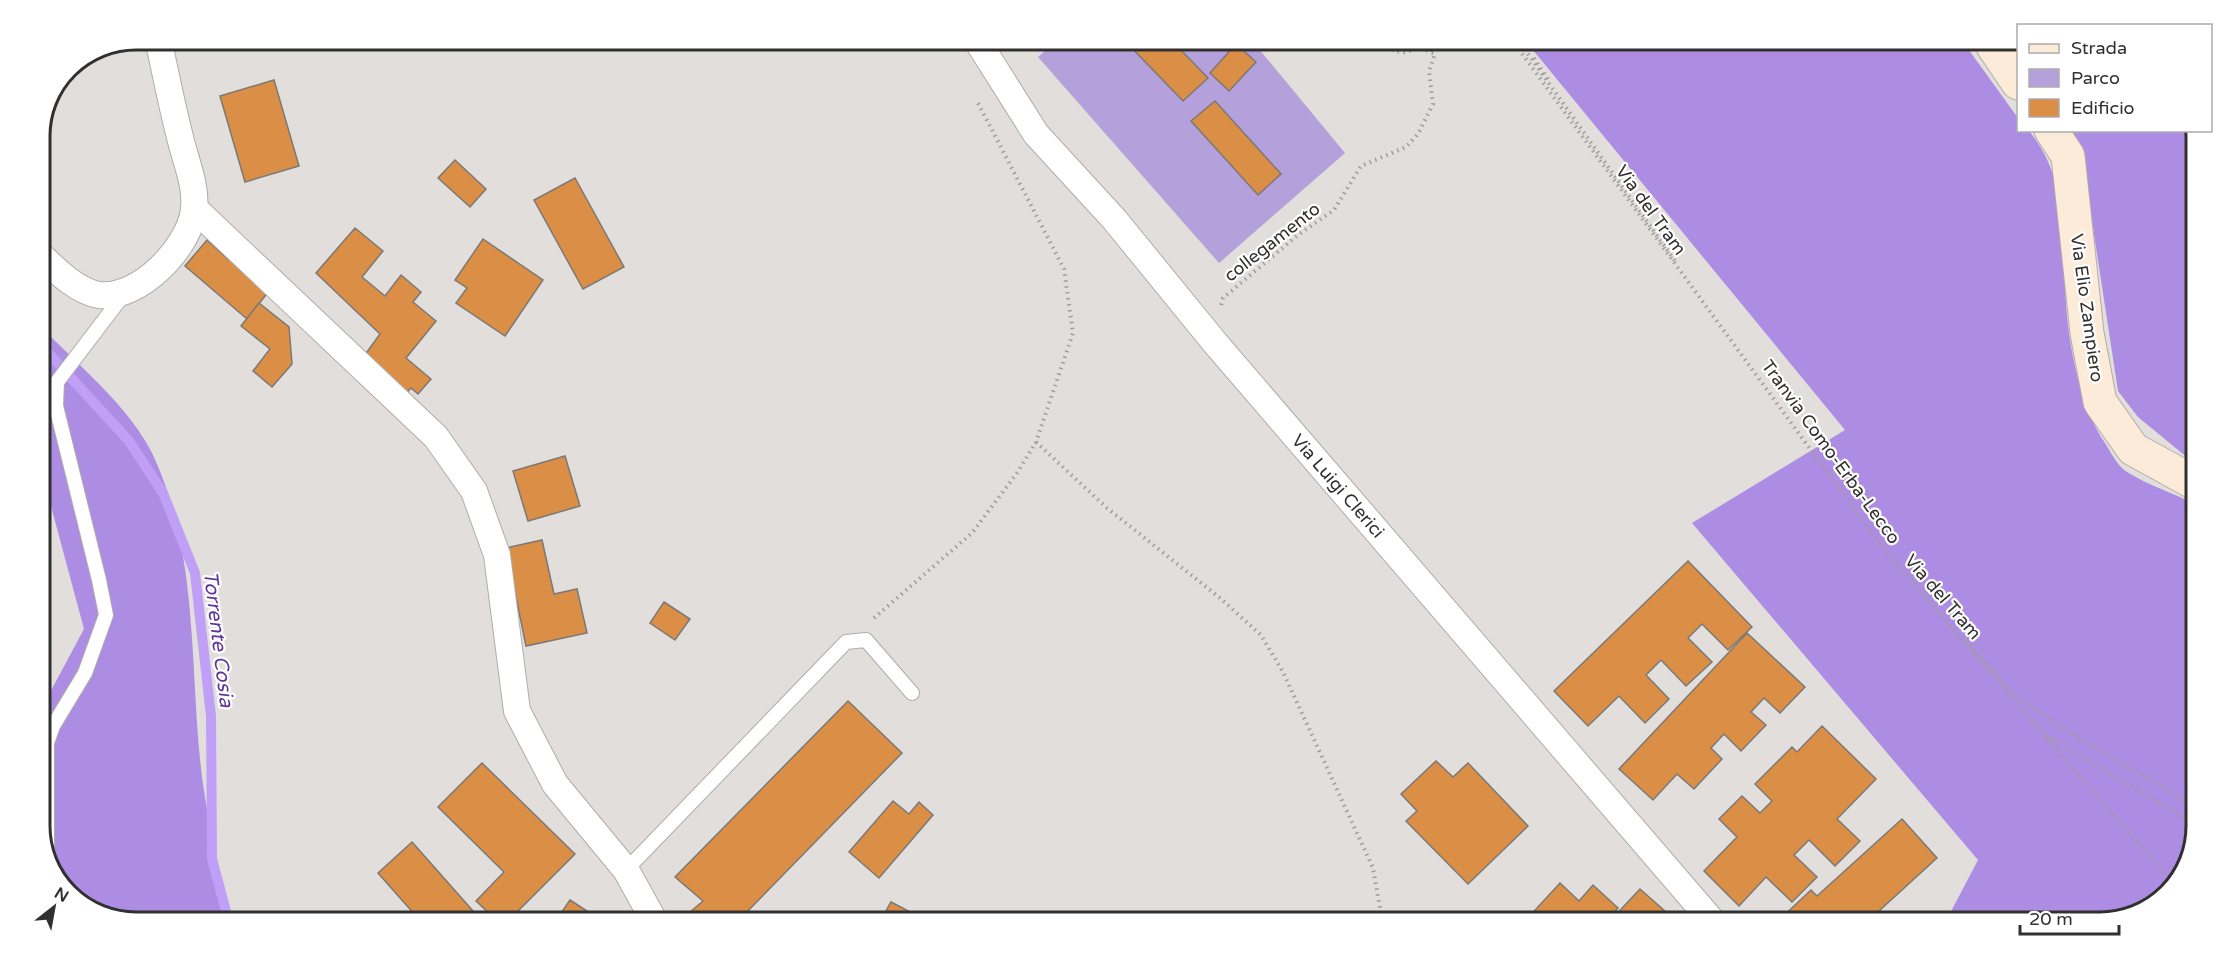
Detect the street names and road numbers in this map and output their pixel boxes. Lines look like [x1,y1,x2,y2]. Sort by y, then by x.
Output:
street label: Via del Tram [1611,161,1691,259]
street label: collegamento [1219,198,1325,286]
street label: Via Elio Zampiero [2066,233,2108,384]
street label: Tranvia Como-Erba-Lecco [1757,356,1905,548]
street label: Via Luigi Clerici [1287,430,1389,542]
street label: Via del Tram [1900,550,1986,644]

